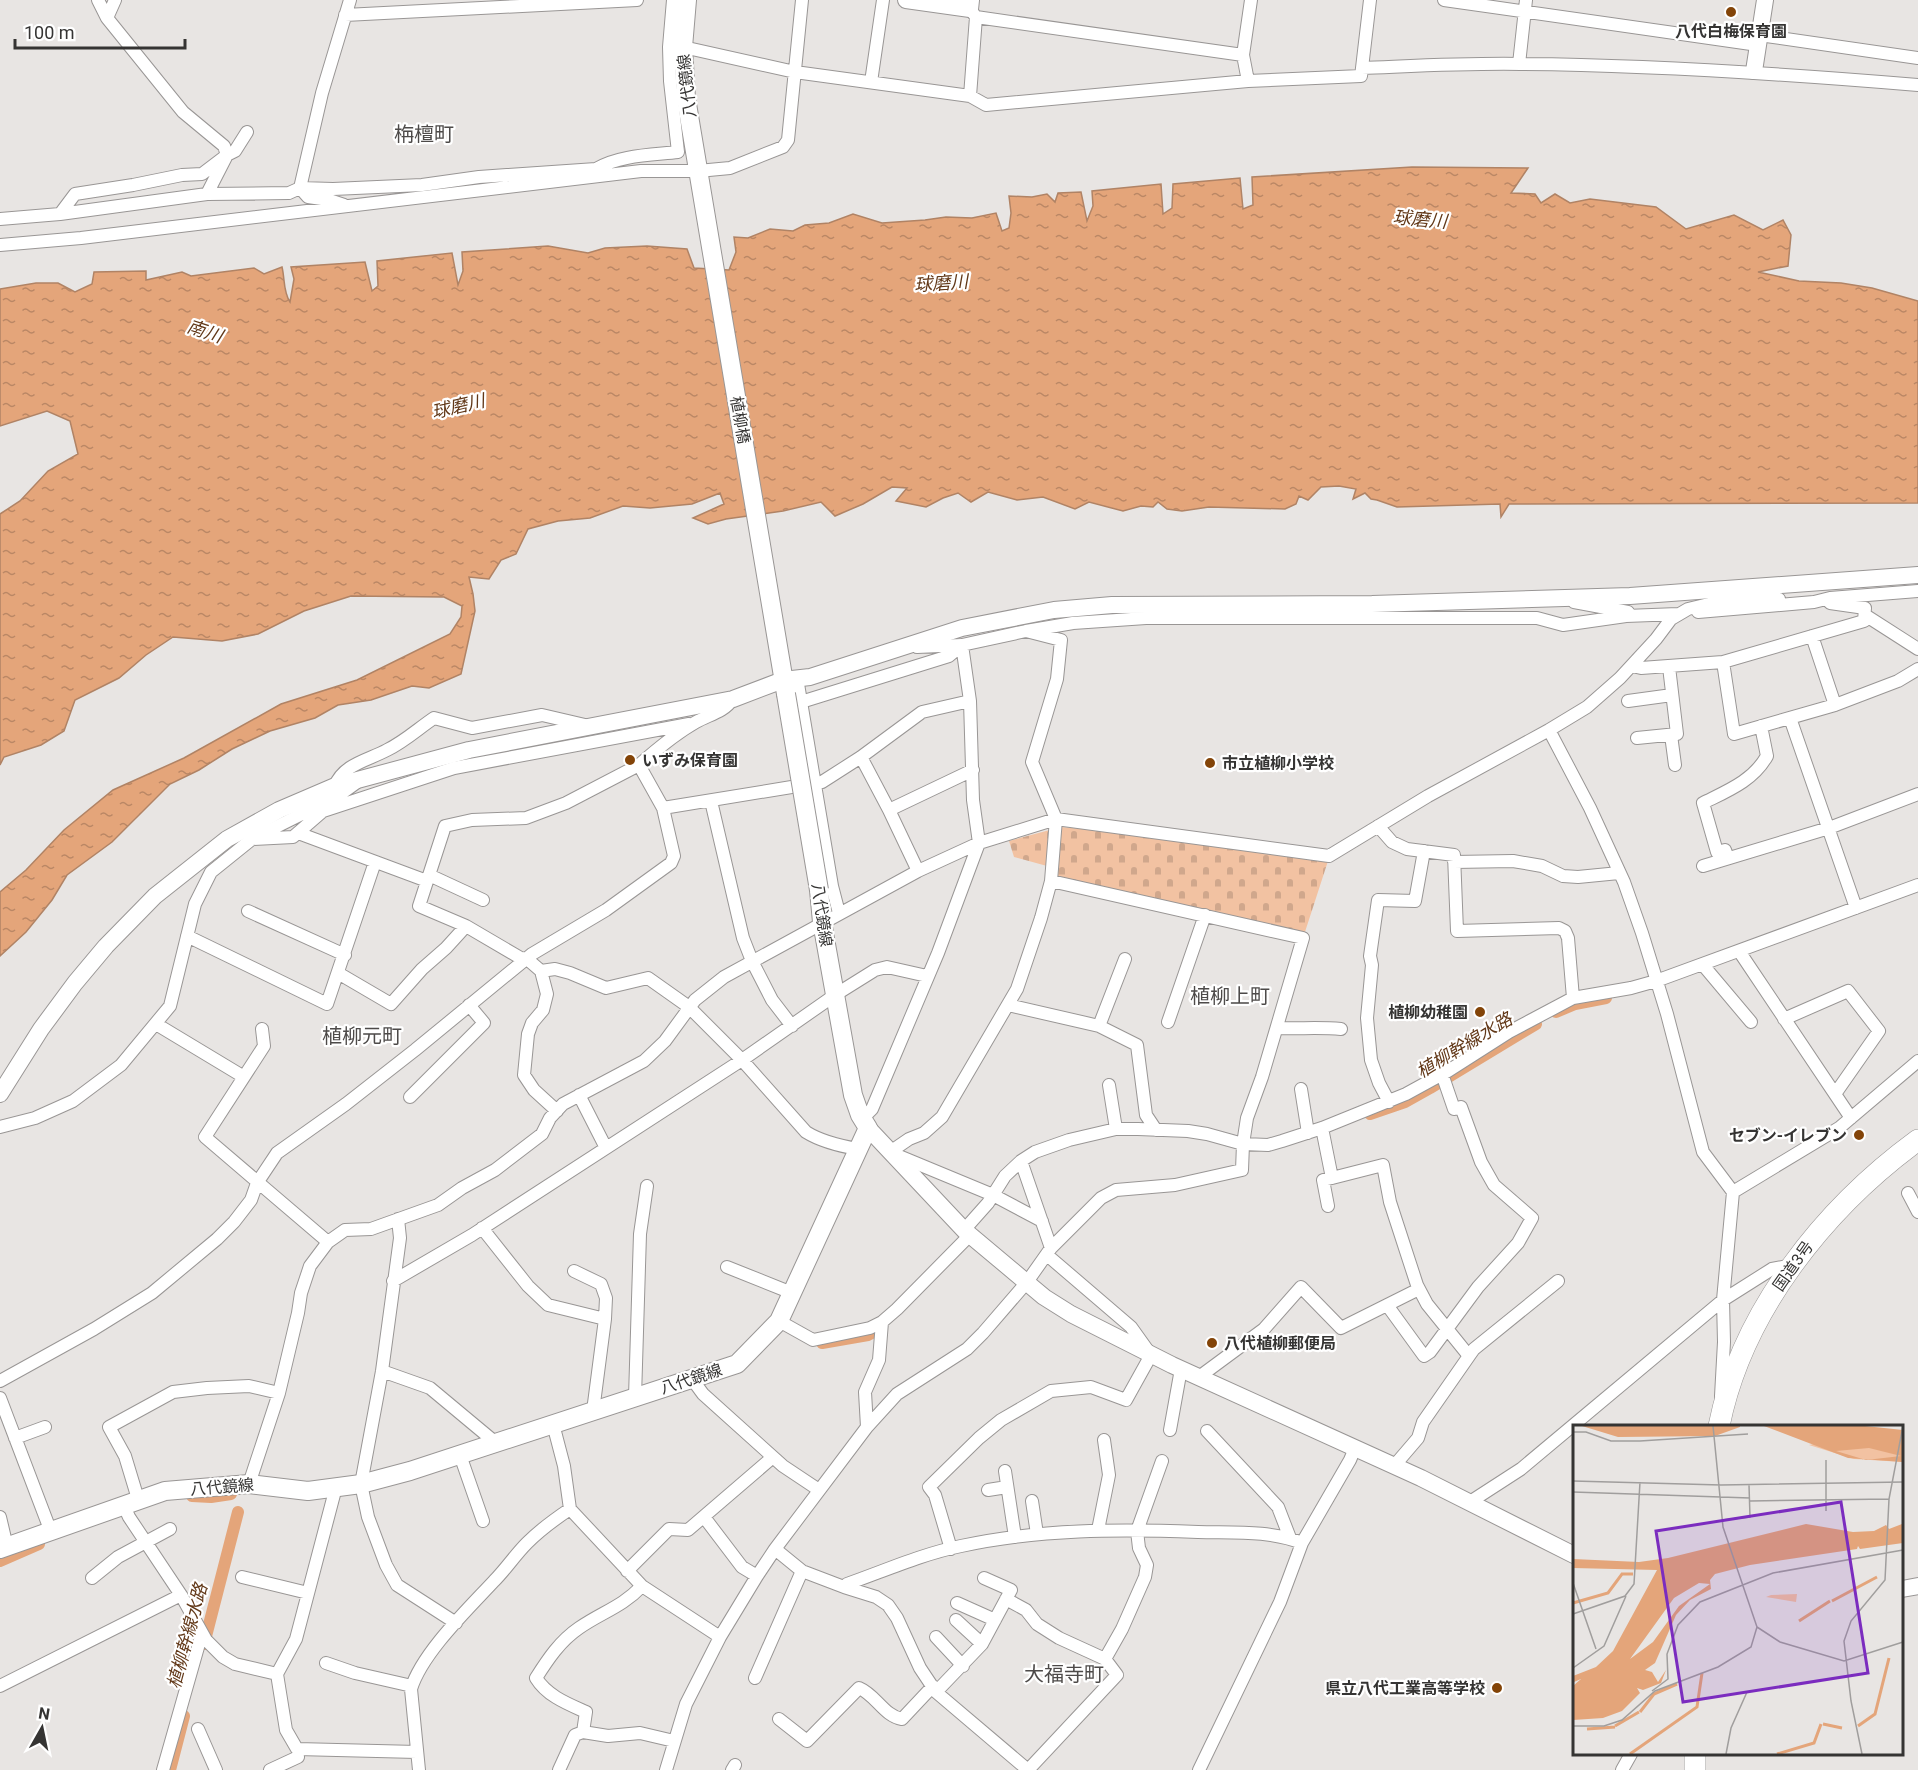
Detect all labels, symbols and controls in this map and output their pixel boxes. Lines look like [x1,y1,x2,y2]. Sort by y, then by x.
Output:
marker: 八代白梅保育園 [1724,5,1738,19]
scale bar [15,12,184,50]
text: 100 m [24,22,75,43]
place label: 八代白梅保育園 [1675,22,1787,41]
street label: 八代鏡線 [674,53,700,119]
district label: 栴檀町 [394,122,454,146]
water label: 球磨川 [1392,206,1450,232]
water label: 球磨川 [913,271,971,295]
water label: 南川 [185,315,227,347]
water label: 球磨川 [429,389,489,422]
street label: 植柳橋 [726,395,754,445]
place label: いずみ保育園 [642,751,738,770]
marker: いずみ保育園 [623,753,637,767]
place label: 市立植柳小学校 [1222,754,1334,773]
marker: 市立植柳小学校 [1203,756,1217,770]
street label: 八代鏡線 [808,882,836,948]
district label: 植柳上町 [1190,984,1270,1008]
place label: 植柳幼稚園 [1388,1003,1468,1022]
marker: 植柳幼稚園 [1473,1005,1487,1019]
water label: 植柳幹線水路 [1412,1007,1517,1082]
district label: 植柳元町 [322,1024,402,1048]
place label: セブン-イレブン [1729,1126,1847,1145]
marker: セブン-イレブン [1852,1128,1866,1142]
street label: 国道3号 [1769,1237,1817,1295]
place label: 八代植柳郵便局 [1224,1334,1336,1353]
marker: 八代植柳郵便局 [1205,1336,1219,1350]
street label: 八代鏡線 [658,1360,724,1398]
inset map [1573,1425,1903,1755]
street label: 八代鏡線 [189,1475,255,1499]
water label: 植柳幹線水路 [163,1579,212,1691]
district label: 大福寺町 [1024,1662,1104,1686]
place label: 県立八代工業高等学校 [1325,1679,1485,1698]
marker: 県立八代工業高等学校 [1490,1681,1504,1695]
north arrow [12,1698,72,1758]
text: N [37,1703,51,1724]

